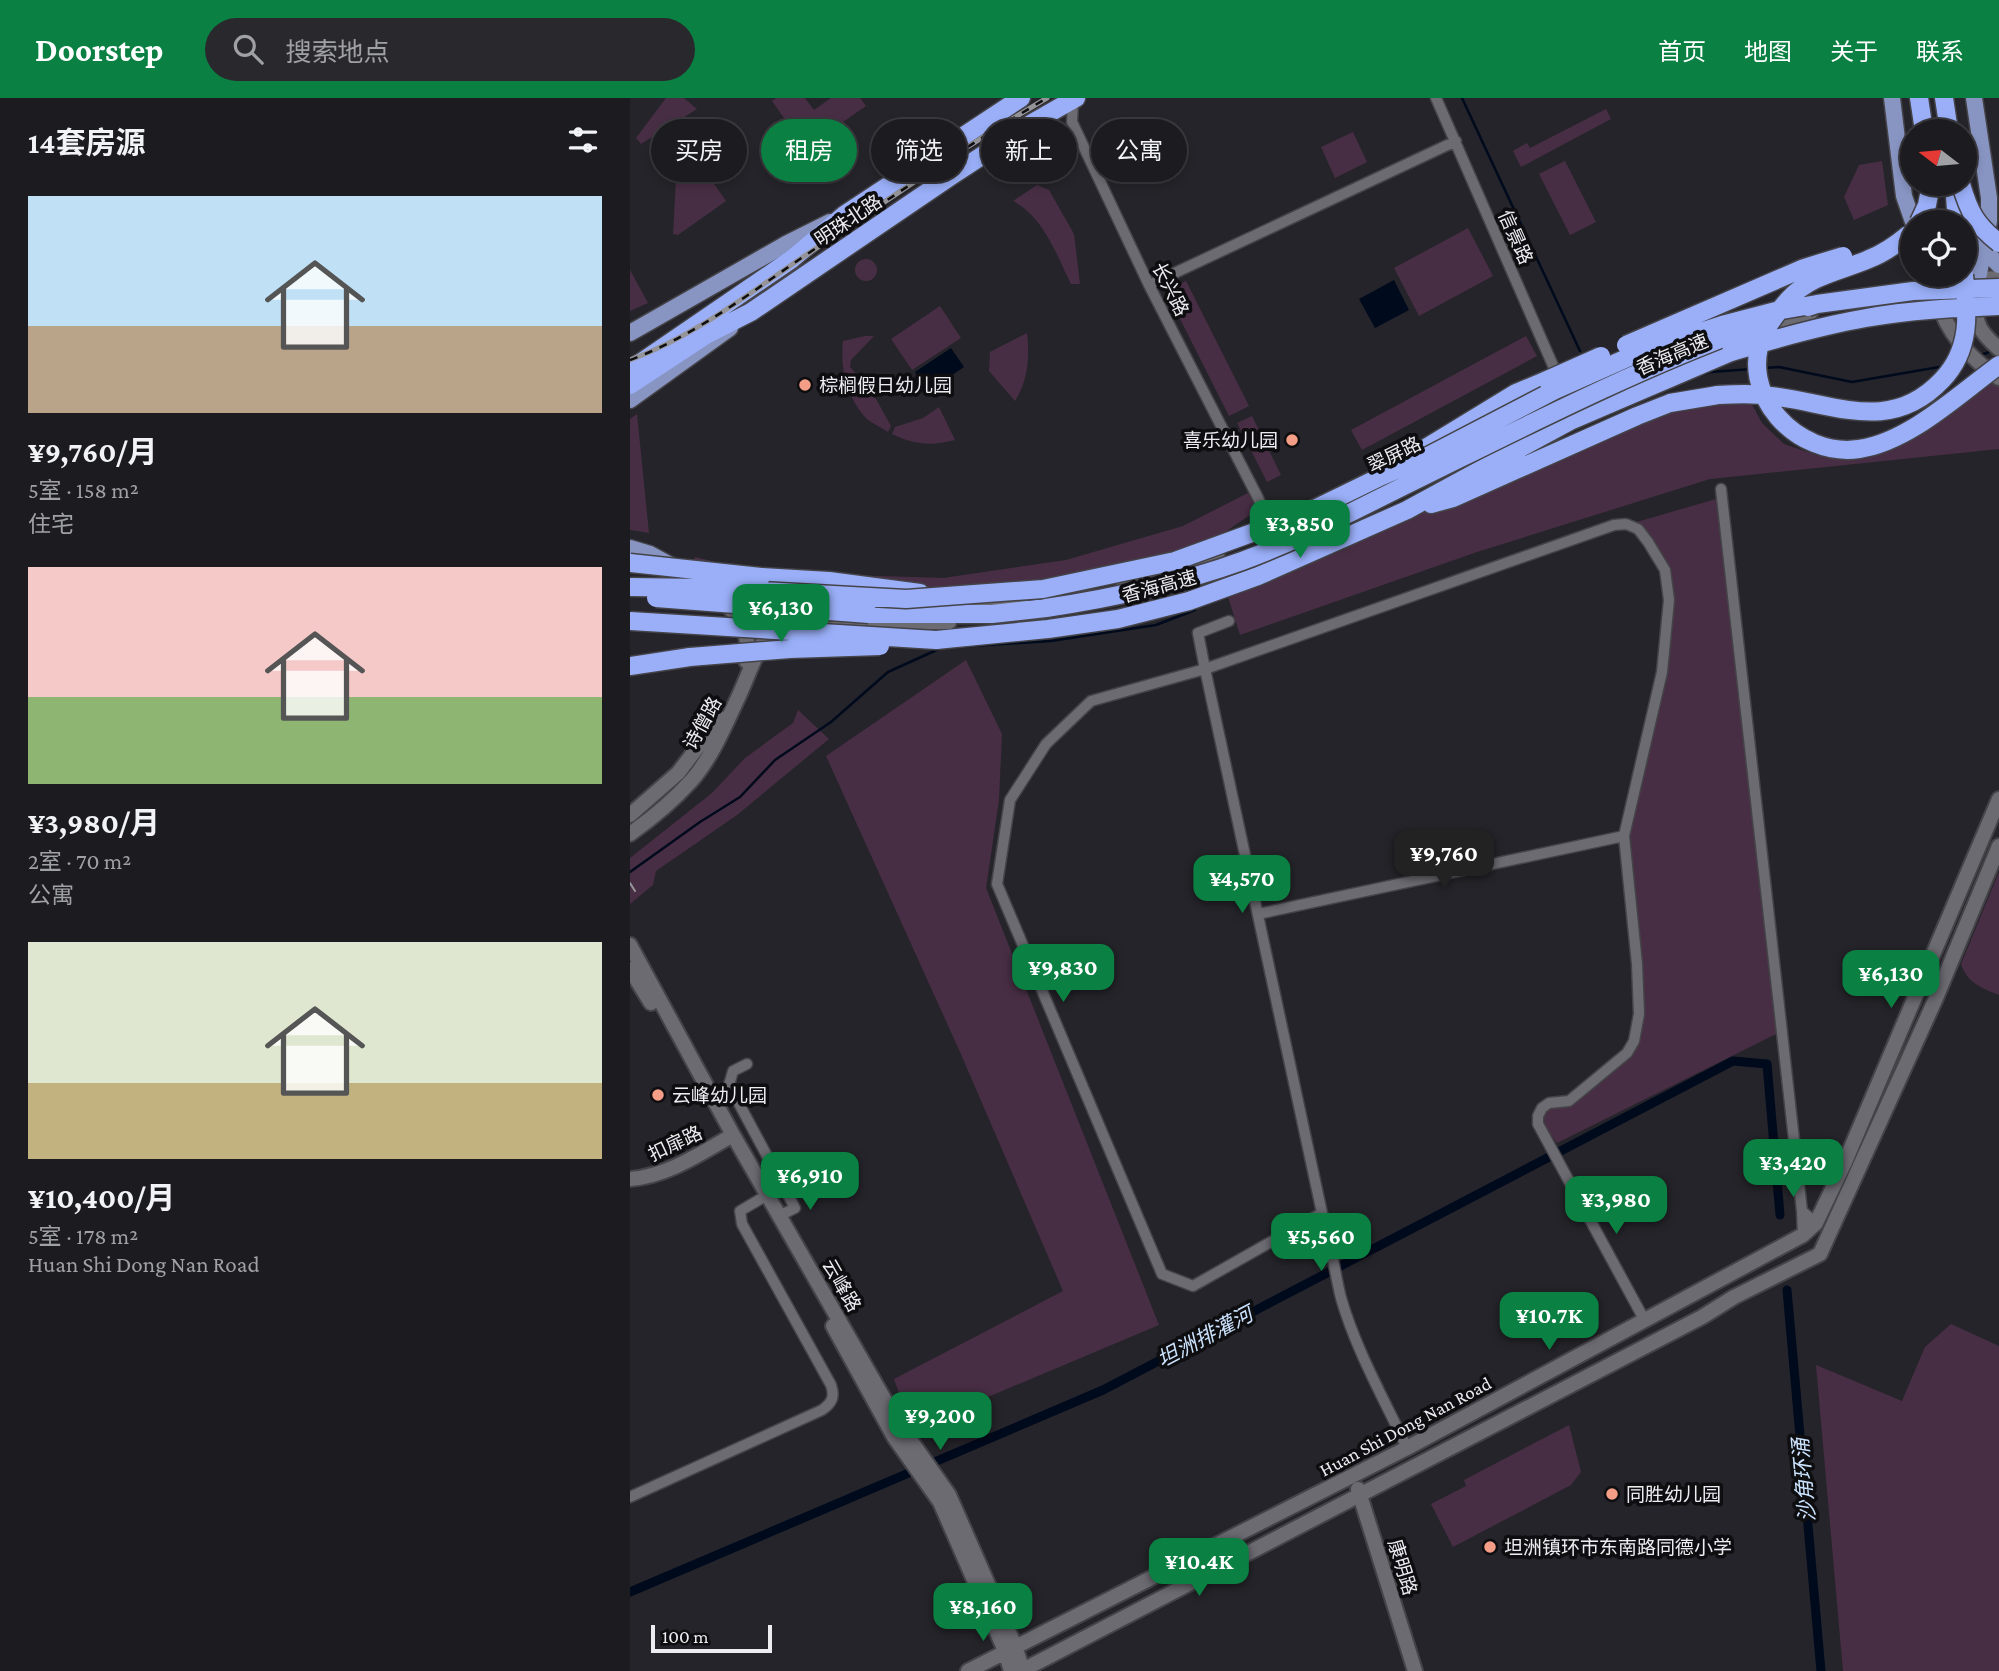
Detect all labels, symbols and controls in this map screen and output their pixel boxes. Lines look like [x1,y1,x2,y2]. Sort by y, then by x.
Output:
search box [205,18,695,81]
icon: search [229,30,267,68]
text: Doorstep [35,31,163,68]
text: 搜索地点 [285,38,389,67]
text: 首页 [1658,38,1706,65]
text: 地图 [1744,38,1792,65]
text: 关于 [1830,38,1878,65]
text: 联系 [1916,38,1964,65]
chip: 买房 [651,119,747,182]
chip: 租房 [761,119,857,182]
chip: 筛选 [871,119,967,182]
chip: 新上 [981,119,1077,182]
chip: 公寓 [1091,119,1187,182]
north arrow [1900,119,1978,196]
map controls [1900,119,1977,287]
icon: filters [564,121,602,159]
text: 14套房源 [28,126,145,159]
street label: 明珠北路 [811,190,886,250]
street label: 信景路 [1494,207,1537,268]
button: locate [1900,210,1977,287]
icon: home [252,242,378,368]
street label: 长兴路 [1148,259,1193,319]
street label: 香海高速 [1633,330,1711,379]
place label: 棕榈假日幼儿园 [819,375,952,396]
marker: 棕榈假日幼儿园 [797,377,813,393]
place label: 喜乐幼儿园 [1183,430,1278,451]
marker: 喜乐幼儿园 [1284,432,1300,448]
street label: 翠屏路 [1364,433,1424,476]
text: ¥9,760/月 [28,435,158,468]
text: 5室 · 158 m² [28,477,139,503]
pin: ¥3,850 [1243,500,1357,560]
text: ¥3,850 [1266,510,1334,536]
text: 住宅 [28,511,74,537]
street label: 香海高速 [1120,567,1199,606]
pin: ¥6,130 [724,584,838,644]
text: ¥6,130 [748,594,814,620]
icon: home [252,613,378,739]
street label: 诗僧路 [679,693,725,753]
text: ¥3,980/月 [28,806,160,839]
pin: ¥9,760 [1387,830,1501,890]
text: ¥9,760 [1410,840,1478,866]
text: 2室 · 70 m² [28,848,131,874]
pin: ¥4,570 [1185,856,1299,915]
text: ¥4,570 [1209,865,1275,891]
text: 公寓 [28,882,74,908]
pin: ¥9,830 [1006,944,1120,1004]
pin: ¥6,130 [1834,950,1948,1010]
text: ¥9,830 [1028,954,1098,980]
text: ¥6,130 [1858,960,1924,986]
icon: home [252,988,378,1114]
place label: 云峰幼儿园 [672,1085,767,1106]
marker: 云峰幼儿园 [650,1087,666,1103]
street label: 扣扉路 [645,1122,705,1165]
pin: ¥3,420 [1736,1140,1850,1199]
text: ¥3,420 [1759,1149,1827,1175]
pin: ¥6,910 [753,1152,867,1212]
text: ¥6,910 [777,1162,843,1188]
pin: ¥3,980 [1559,1176,1673,1236]
text: ¥10,400/月 [28,1181,175,1214]
text: ¥3,980 [1581,1186,1651,1212]
pin: ¥5,560 [1264,1214,1378,1273]
text: 5室 · 178 m² [28,1223,138,1249]
text: ¥5,560 [1287,1223,1355,1249]
text: Huan Shi Dong Nan Road [28,1251,259,1277]
street label: 云峰路 [818,1255,865,1315]
pin: ¥10.7K [1492,1292,1606,1352]
water label: 坦洲排灌河 [1153,1300,1261,1372]
text: ¥10.7K [1516,1302,1582,1328]
street label: Huan Shi Dong Nan Road [1316,1372,1495,1481]
pin: ¥9,200 [883,1392,997,1452]
text: ¥9,200 [905,1402,975,1428]
water label: 沙角环涌 [1788,1435,1820,1523]
place label: 同胜幼儿园 [1626,1484,1721,1505]
marker: 同胜幼儿园 [1604,1486,1620,1502]
street label: 康明路 [1384,1537,1421,1597]
place label: 坦洲镇环市东南路同德小学 [1504,1537,1732,1558]
pin: ¥10.4K [1142,1538,1256,1598]
marker: 坦洲镇环市东南路同德小学 [1482,1539,1498,1555]
text: ¥10.4K [1165,1548,1233,1574]
pin: ¥8,160 [926,1584,1040,1643]
text: ¥8,160 [949,1593,1017,1619]
scale bar [651,1622,772,1654]
text: 100 m [662,1626,709,1647]

